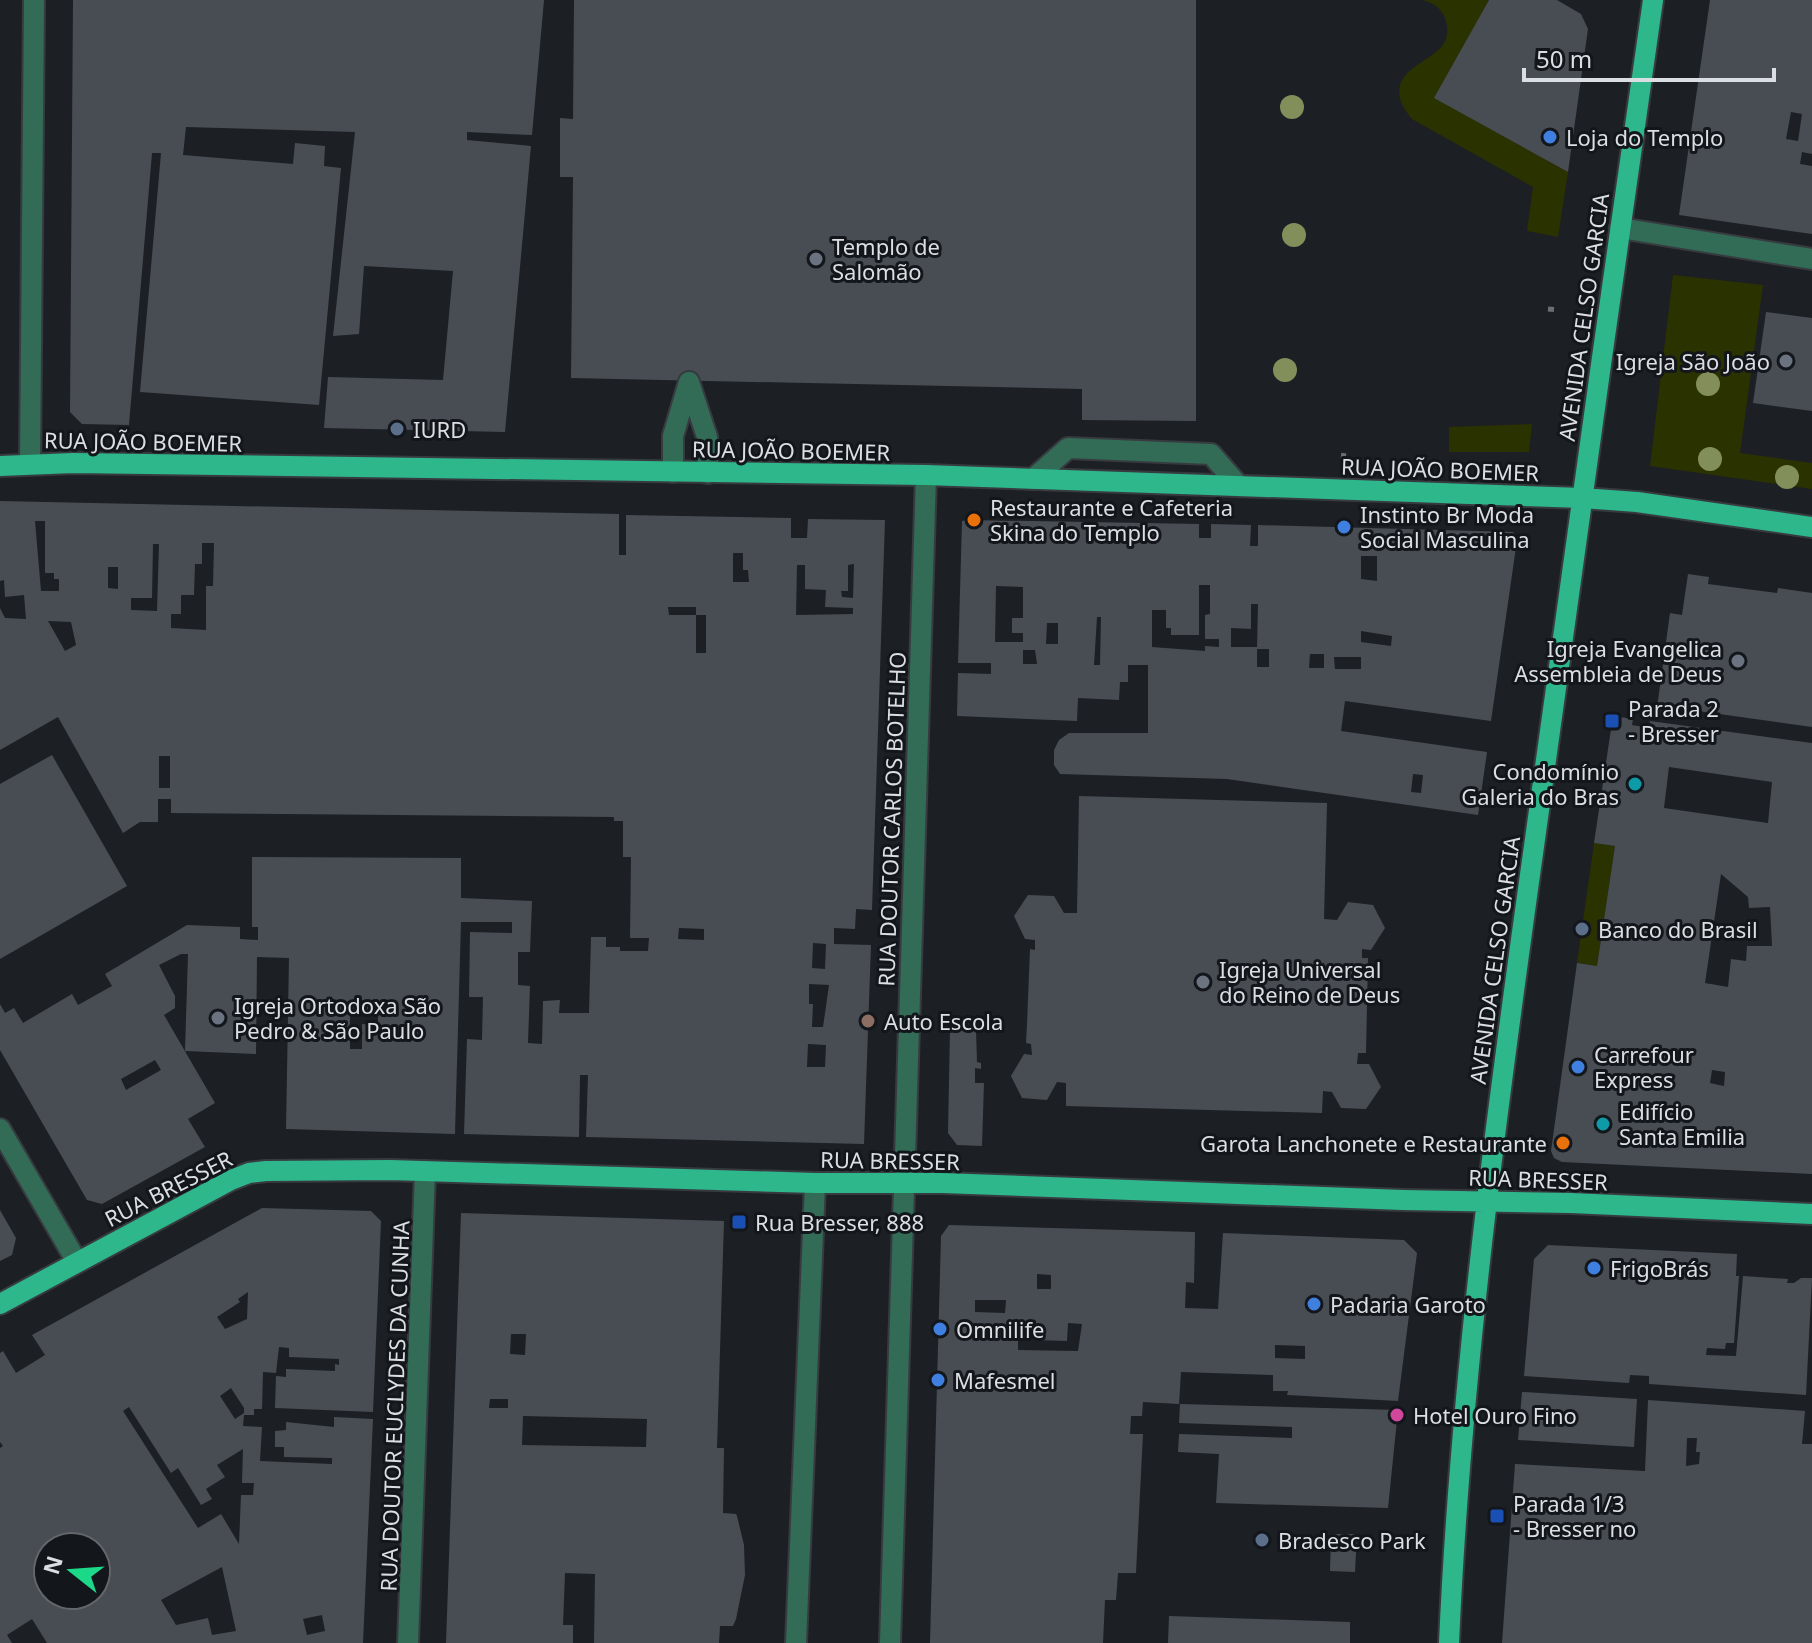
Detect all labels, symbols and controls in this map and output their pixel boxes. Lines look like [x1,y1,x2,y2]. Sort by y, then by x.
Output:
scale bar [1524,32,1774,82]
text: 50 m [1536,42,1592,75]
place label: Loja do Templo [1566,122,1723,152]
marker: Loja do Templo [1541,128,1559,146]
street label: AVENIDA CELSO GARCIA [1551,190,1615,443]
place label: Templo de Salomão [832,231,940,286]
marker: Templo de Salomão [807,250,825,268]
place label: Igreja São João [1616,346,1770,376]
marker: Igreja São João [1777,352,1795,370]
place label: IURD [413,414,466,444]
marker: IURD [388,420,406,438]
street label: RUA JOÃO BOEMER [44,424,243,458]
street label: RUA JOÃO BOEMER [692,433,891,467]
street label: RUA JOÃO BOEMER [1340,451,1540,487]
place label: Restaurante e Cafeteria Skina do Templo [990,492,1233,547]
place label: Instinto Br Moda Social Masculina [1360,499,1534,554]
marker: Restaurante e Cafeteria Skina do Templo [965,511,983,529]
marker: Instinto Br Moda Social Masculina [1335,518,1353,536]
place label: Igreja Evangelica Assembleia de Deus [1514,633,1722,688]
street label: RUA DOUTOR CARLOS BOTELHO [870,651,912,987]
marker: Igreja Evangelica Assembleia de Deus [1729,652,1747,670]
place label: Parada 2 - Bresser [1628,693,1719,748]
marker: Parada 2 - Bresser [1603,712,1621,730]
place label: Condomínio Galeria do Bras [1461,756,1619,811]
marker: Condomínio Galeria do Bras [1626,775,1644,793]
street label: AVENIDA CELSO GARCIA [1462,833,1526,1086]
place label: Banco do Brasil [1598,914,1758,944]
marker: Banco do Brasil [1573,920,1591,938]
place label: Igreja Universal do Reino de Deus [1219,954,1400,1009]
marker: Igreja Universal do Reino de Deus [1194,973,1212,991]
place label: Igreja Ortodoxa São Pedro & São Paulo [234,990,441,1045]
place label: Auto Escola [884,1006,1003,1036]
marker: Igreja Ortodoxa São Pedro & São Paulo [209,1009,227,1027]
marker: Auto Escola [859,1012,877,1030]
place label: Carrefour Express [1594,1039,1694,1094]
marker: Carrefour Express [1569,1058,1587,1076]
place label: Edifício Santa Emilia [1619,1096,1745,1151]
marker: Edifício Santa Emilia [1594,1115,1612,1133]
place label: Garota Lanchonete e Restaurante [1200,1128,1547,1158]
marker: Garota Lanchonete e Restaurante [1554,1134,1572,1152]
street label: RUA BRESSER [99,1143,237,1233]
street label: RUA BRESSER [820,1144,960,1176]
street label: RUA BRESSER [1468,1162,1609,1196]
place label: Rua Bresser, 888 [755,1207,924,1237]
marker: Rua Bresser, 888 [730,1213,748,1231]
street label: RUA DOUTOR EUCLYDES DA CUNHA [373,1219,415,1592]
place label: FrigoBrás [1610,1253,1709,1283]
marker: FrigoBrás [1585,1259,1603,1277]
place label: Padaria Garoto [1330,1289,1486,1319]
marker: Padaria Garoto [1305,1295,1323,1313]
place label: Omnilife [956,1314,1044,1344]
marker: Omnilife [931,1320,949,1338]
place label: Mafesmel [954,1365,1055,1395]
marker: Mafesmel [929,1371,947,1389]
place label: Hotel Ouro Fino [1413,1400,1577,1430]
marker: Hotel Ouro Fino [1388,1406,1406,1424]
place label: Parada 1/3 - Bresser no [1513,1488,1636,1543]
marker: Parada 1/3 - Bresser no [1488,1507,1506,1525]
place label: Bradesco Park [1278,1525,1426,1555]
north arrow [32,1531,112,1611]
marker: Bradesco Park [1253,1531,1271,1549]
text: N [35,1552,69,1578]

